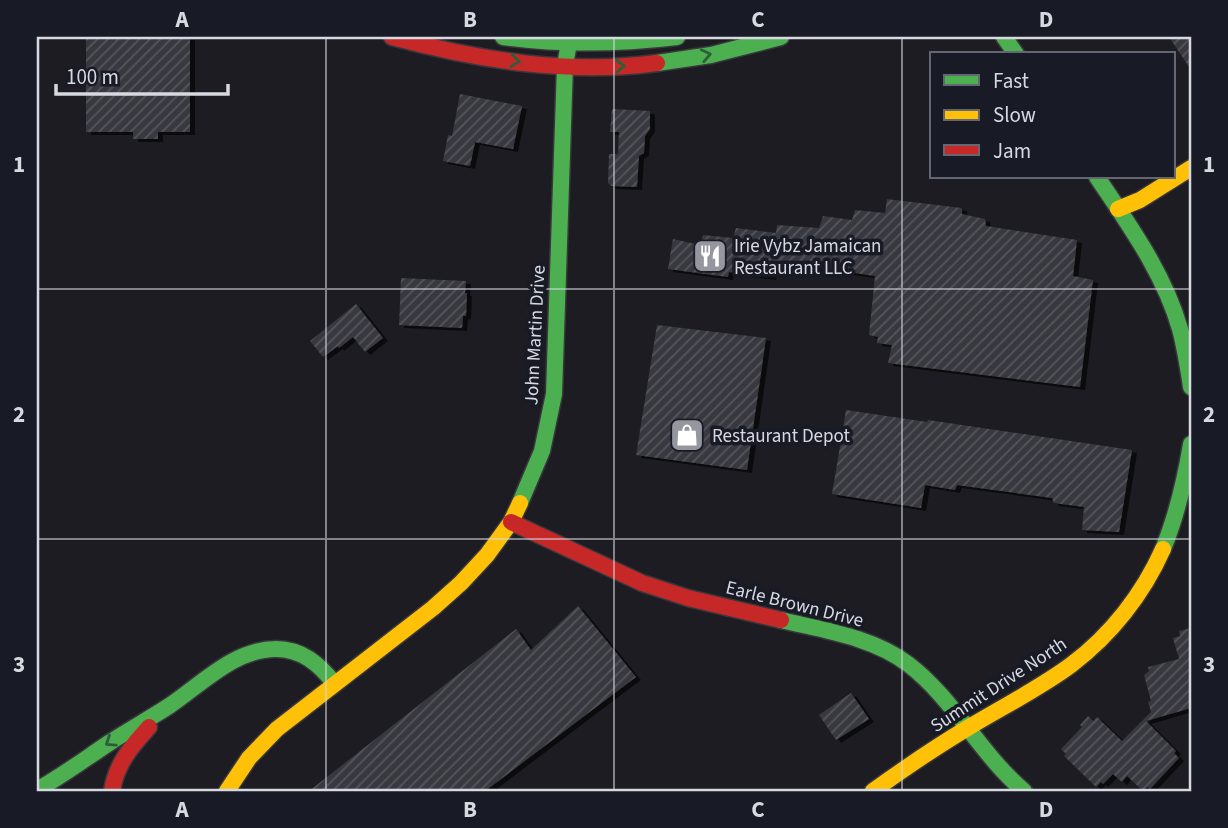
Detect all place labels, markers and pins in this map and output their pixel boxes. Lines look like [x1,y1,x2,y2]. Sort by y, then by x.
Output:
place label: Irie Vybz Jamaican Restaurant LLC [734,233,881,282]
restaurant icon: Irie Vybz Jamaican Restaurant LLC [691,237,729,275]
shop icon: Restaurant Depot [668,416,706,454]
place label: Restaurant Depot [712,423,851,450]

